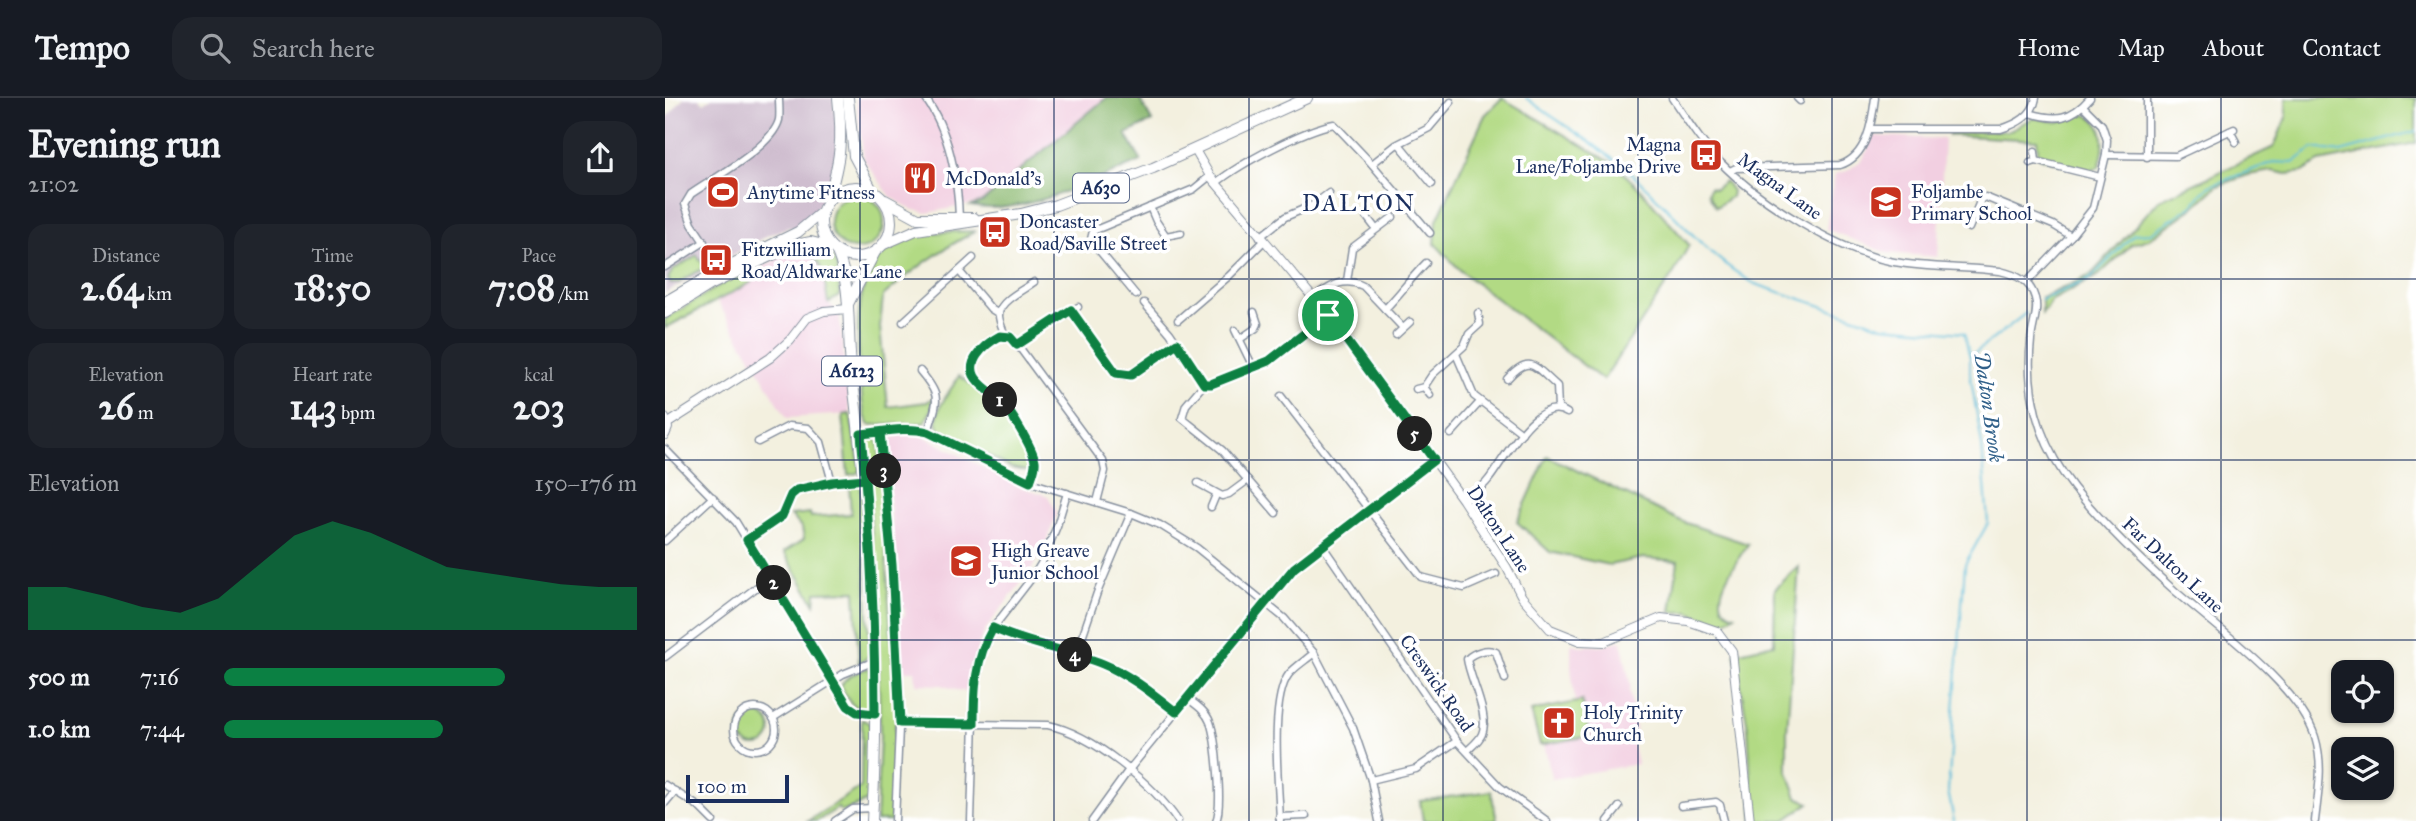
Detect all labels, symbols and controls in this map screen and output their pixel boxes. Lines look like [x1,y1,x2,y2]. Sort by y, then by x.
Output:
search box [172,17,662,80]
text: Tempo [35,28,130,68]
icon: search [196,29,234,67]
text: Search here [252,32,375,64]
text: Home [2017,33,2080,63]
text: Map [2118,33,2165,63]
text: About [2203,33,2264,63]
text: Contact [2302,33,2381,63]
text: Evening run [28,121,221,167]
button: share [563,121,637,195]
place label: Magna Lane/Foljambe Drive [1515,133,1682,178]
bus stop icon: Magna Lane/Foljambe Drive [1687,136,1725,174]
street label: Magna Lane [1733,148,1827,225]
restaurant icon: McDonald's [901,159,939,197]
place label: McDonald's [945,167,1042,190]
text: 21:02 [28,170,79,198]
sports icon: Anytime Fitness [704,173,742,211]
road number: A630 [1073,174,1129,202]
place label: Foljambe Primary School [1911,180,2033,225]
place label: Anytime Fitness [746,181,875,204]
school or university icon: Foljambe Primary School [1867,183,1905,221]
district label: DALTON [1302,189,1416,217]
place label: Doncaster Road/Saville Street [1019,210,1167,255]
bus stop icon: Doncaster Road/Saville Street [976,213,1014,251]
place label: Fitzwilliam Road/Aldwarke Lane [741,238,902,283]
bus stop icon: Fitzwilliam Road/Aldwarke Lane [697,241,735,279]
text: Distance [92,244,160,267]
text: Time [311,244,354,267]
text: Pace [522,244,556,267]
text: 2.64 [80,267,143,310]
text: 18:50 [294,267,371,310]
text: 7:08 [489,267,555,310]
text: km [143,282,172,305]
text: /km [555,282,589,305]
pin [1298,285,1358,345]
icon: arrive [1309,296,1347,334]
water label: Dalton Brook [1968,350,2010,465]
road number: A6123 [822,356,882,386]
text: Elevation [88,363,164,386]
text: Heart rate [293,363,372,386]
text: kcal [524,363,554,386]
pin: 1 [983,382,1017,418]
text: 26 [99,386,134,429]
text: 143 [289,386,337,429]
text: 203 [513,386,565,429]
text: 1 [996,388,1003,411]
text: m [134,401,154,424]
text: bpm [337,401,376,424]
pin: 5 [1397,416,1433,452]
text: 5 [1410,422,1419,445]
pin: 3 [867,454,901,488]
text: 3 [880,459,887,482]
text: Elevation [28,469,119,497]
text: 150–176 m [535,469,637,497]
street label: Dalton Lane [1462,481,1536,577]
street label: Far Dalton Lane [2117,512,2229,618]
place label: High Greave Junior School [989,539,1099,585]
school or university icon: High Greave Junior School [947,542,985,580]
pin: 2 [757,566,791,601]
text: 2 [769,571,778,594]
street label: Creswick Road [1395,630,1479,737]
pin: 4 [1057,638,1093,672]
text: 4 [1069,643,1080,666]
map controls [2331,660,2394,800]
button: locate [2331,660,2394,723]
text: 500 m [28,663,90,691]
text: 7:16 [140,663,179,691]
place label: Holy Trinity Church [1583,701,1684,746]
church icon: Holy Trinity Church [1540,704,1578,742]
text: 1.0 km [28,715,90,743]
text: 7:44 [140,715,184,743]
button: layers [2331,737,2394,800]
scale bar [686,772,789,804]
text: 100 m [697,775,747,798]

